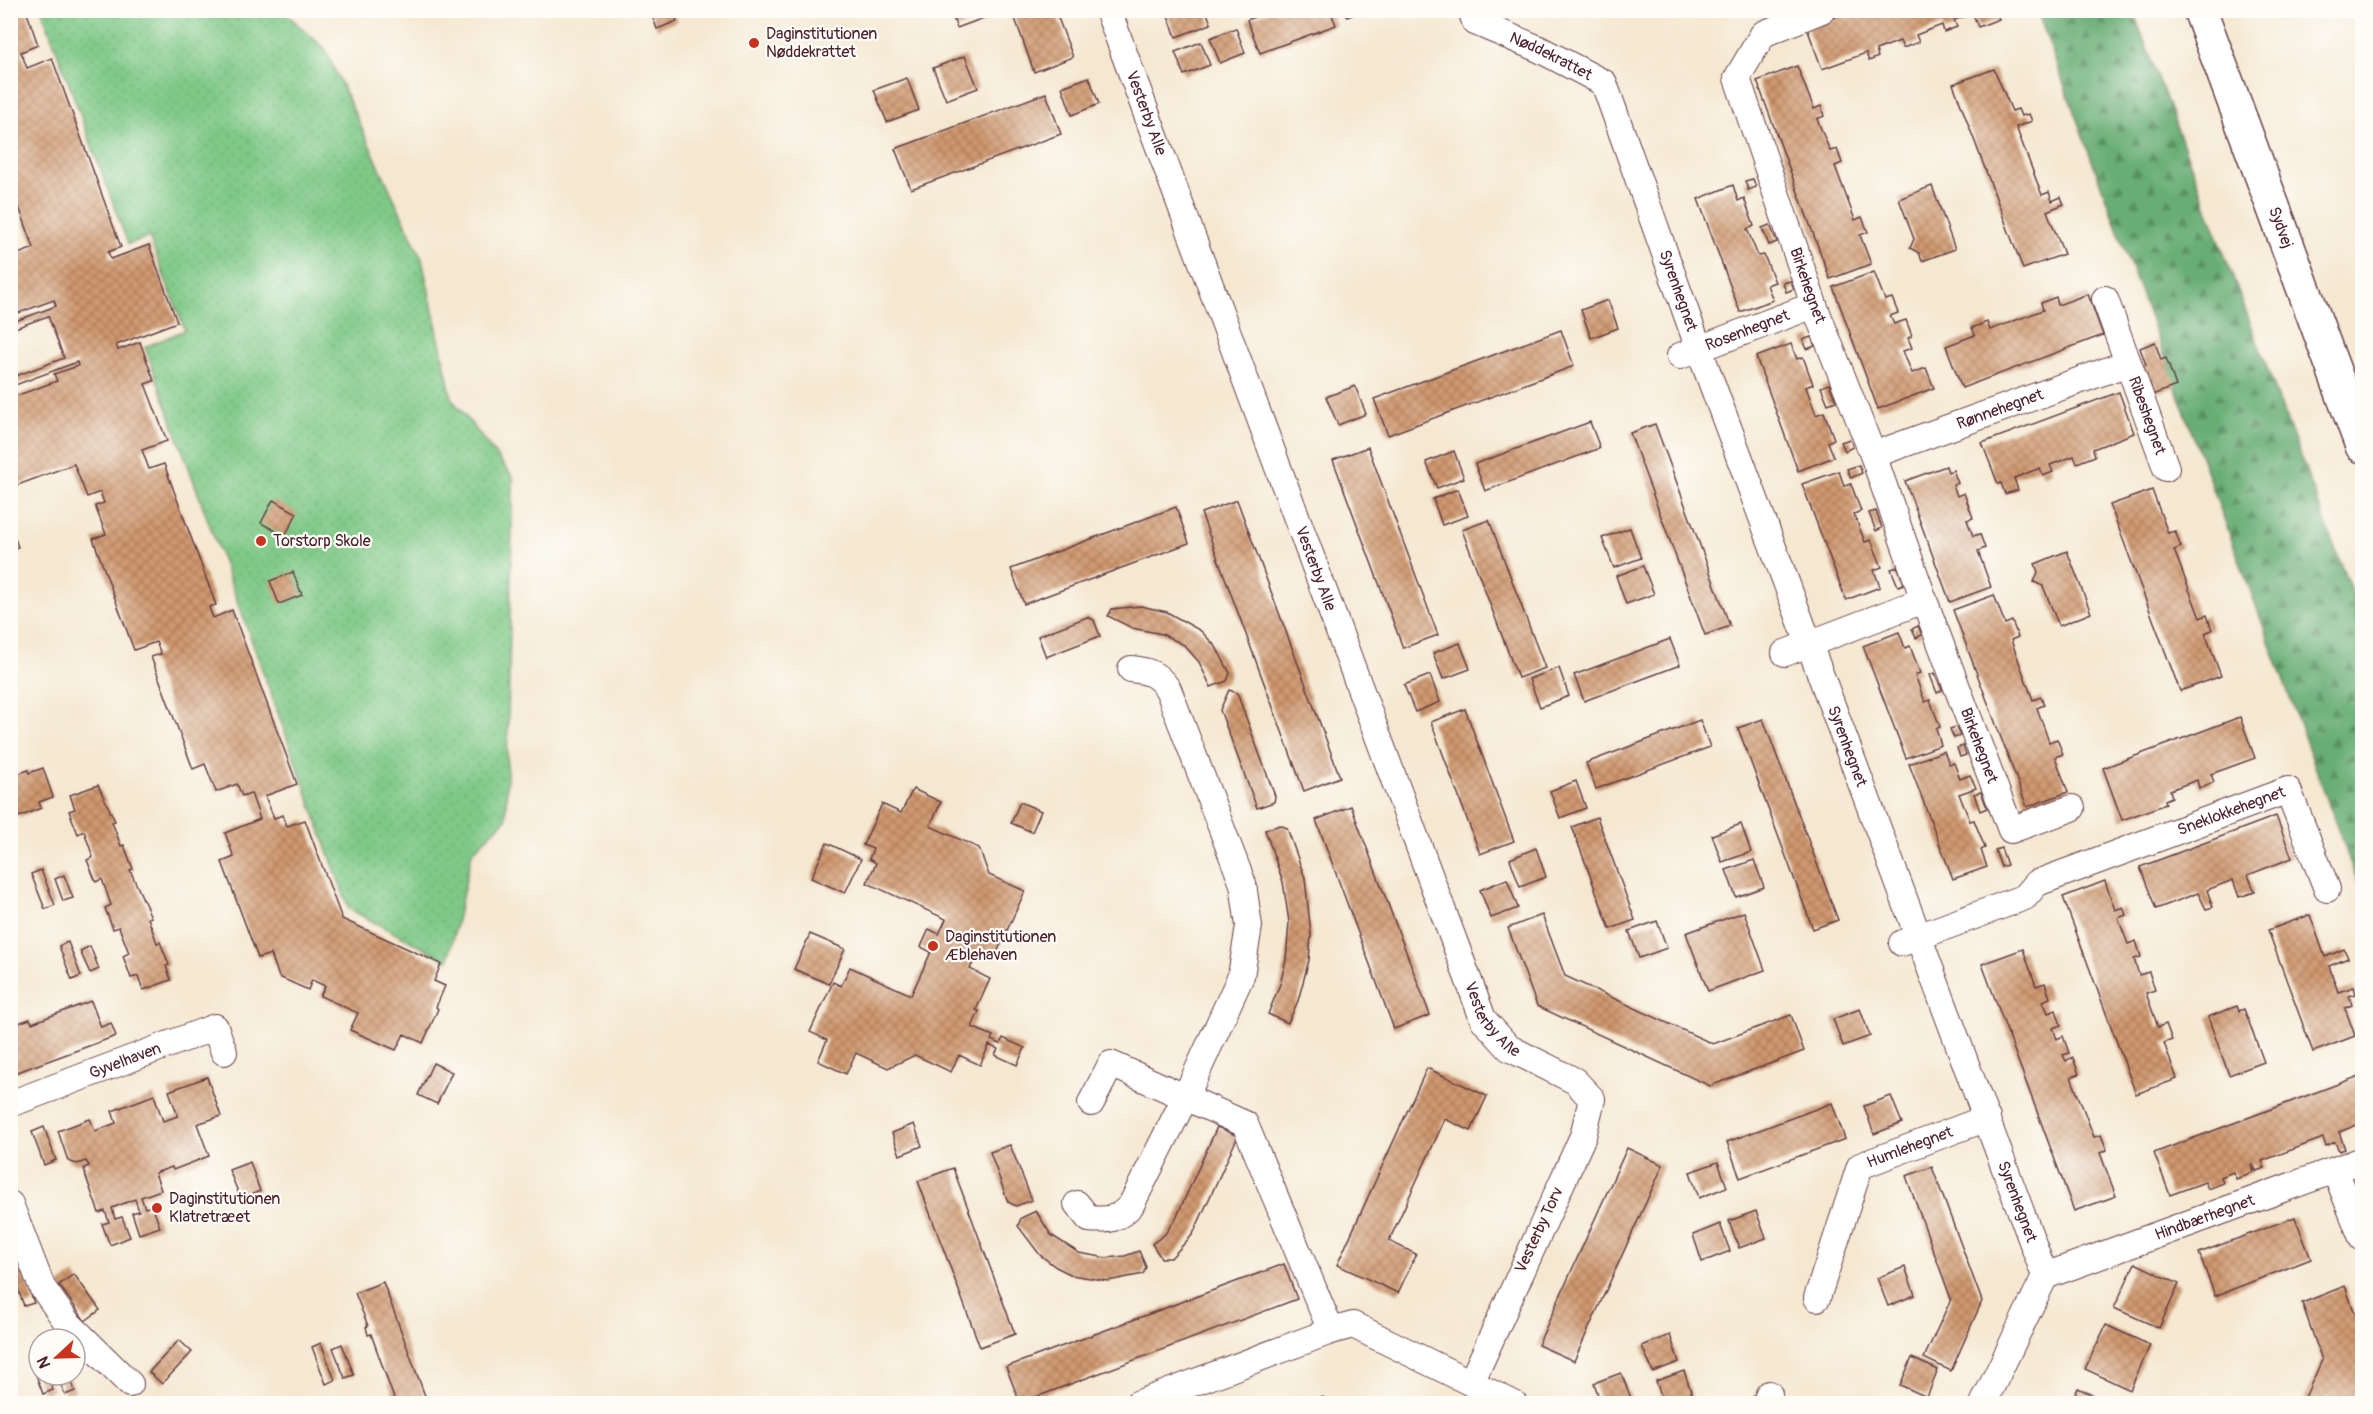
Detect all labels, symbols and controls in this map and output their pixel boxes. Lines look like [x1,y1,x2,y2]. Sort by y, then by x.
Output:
place label: Daginstitutionen Nøddekrattet [766,24,877,62]
street label: Nøddekrattet [1507,28,1596,85]
marker: Daginstitutionen Nøddekrattet [747,36,761,50]
street label: Vesterby Alle [1121,68,1171,158]
street label: Sydvej [2264,204,2298,251]
street label: Birkehegnet [1785,245,1830,327]
street label: Syrenhegnet [1654,247,1702,335]
street label: Rosenhegnet [1702,305,1793,355]
street label: Ribeshegnet [2124,374,2171,458]
street label: Rønnehegnet [1954,384,2047,434]
street label: Vesterby Alle [1291,524,1341,614]
place label: Torstorp Skole [273,531,371,551]
marker: Torstorp Skole [254,534,268,548]
street label: Syrenhegnet [1823,703,1872,790]
street label: Birkehegnet [1956,705,2003,787]
street label: Sneklokkehegnet [2175,782,2289,840]
place label: Daginstitutionen Æblehaven [945,927,1056,965]
marker: Daginstitutionen Æblehaven [926,939,940,953]
street label: Vesterby Alle [1460,979,1523,1062]
street label: Gyvelhaven [86,1038,164,1083]
street label: Humlehegnet [1864,1122,1956,1173]
street label: Syrenhegnet [1993,1158,2042,1245]
street label: Vesterby Torv [1510,1184,1568,1276]
place label: Daginstitutionen Klatretræet [169,1189,280,1227]
street label: Hindbærhegnet [2152,1190,2258,1245]
marker: Daginstitutionen Klatretræet [150,1201,164,1215]
north arrow [27,1327,87,1387]
text: N [33,1353,55,1371]

